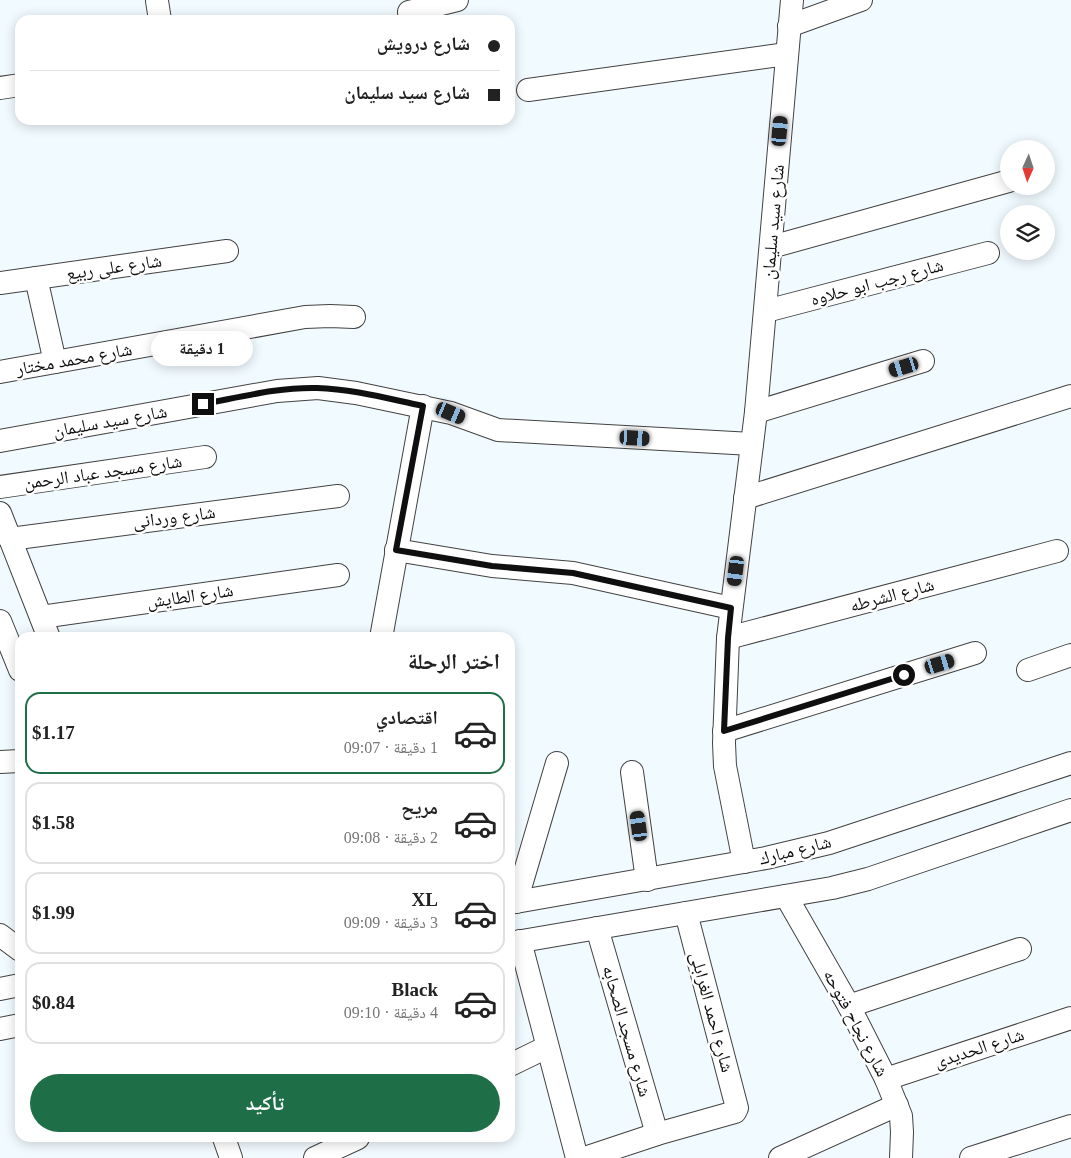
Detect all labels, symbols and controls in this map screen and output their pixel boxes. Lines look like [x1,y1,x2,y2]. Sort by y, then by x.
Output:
text: شارع درويش [377,33,470,54]
text: شارع سيد سليمان [344,82,470,103]
car [771,115,788,147]
north arrow [1000,140,1055,195]
map controls [1000,140,1055,260]
street label: شارع سيد سليمان [758,164,789,280]
button: layers [1000,205,1055,260]
street label: شارع على ربيع [65,250,163,286]
street label: شارع رجب ابو حلاوه [808,255,946,310]
callout: 1 دقيقة [152,332,254,366]
street label: شارع محمد مختار [13,339,134,380]
text: 1 دقيقة [179,340,225,357]
car [887,355,920,379]
route end [192,393,214,415]
car [434,400,467,426]
street label: شارع سيد سليمان [51,401,169,442]
car [619,430,650,446]
street label: شارع مسجد عباد الرحمن [23,451,184,494]
street label: شارع وردانى [132,502,217,533]
car [726,555,745,587]
street label: شارع الشرطه [848,574,936,617]
street label: شارع الطايش [145,580,235,613]
text: اختر الرحلة [408,649,500,674]
car [923,652,956,676]
route start [893,664,915,686]
text: اقتصادي [376,707,438,728]
icon: car [453,711,498,756]
text: $1.17 [32,722,75,743]
text: 1 دقيقة · 09:07 [344,739,438,756]
text: مريح [401,797,438,818]
icon: car [453,801,498,846]
car [629,810,648,842]
text: $1.58 [32,812,75,833]
text: 2 دقيقة · 09:08 [344,829,438,846]
street label: شارع مبارك [757,831,833,870]
text: XL [412,889,438,910]
icon: car [453,891,498,936]
text: $1.99 [32,902,75,923]
text: 3 دقيقة · 09:09 [344,914,438,931]
street label: شارع احمد الغرابلى [685,950,738,1075]
street label: شارع مسجد الصحابه [598,963,655,1099]
street label: شارع نجاح فتوحه [818,966,893,1081]
text: Black [392,979,438,1000]
icon: car [453,981,498,1026]
text: $0.84 [32,992,75,1013]
text: 4 دقيقة · 09:10 [344,1004,438,1021]
street label: شارع الحديدى [932,1024,1027,1073]
button: تأكيد [30,1074,500,1132]

